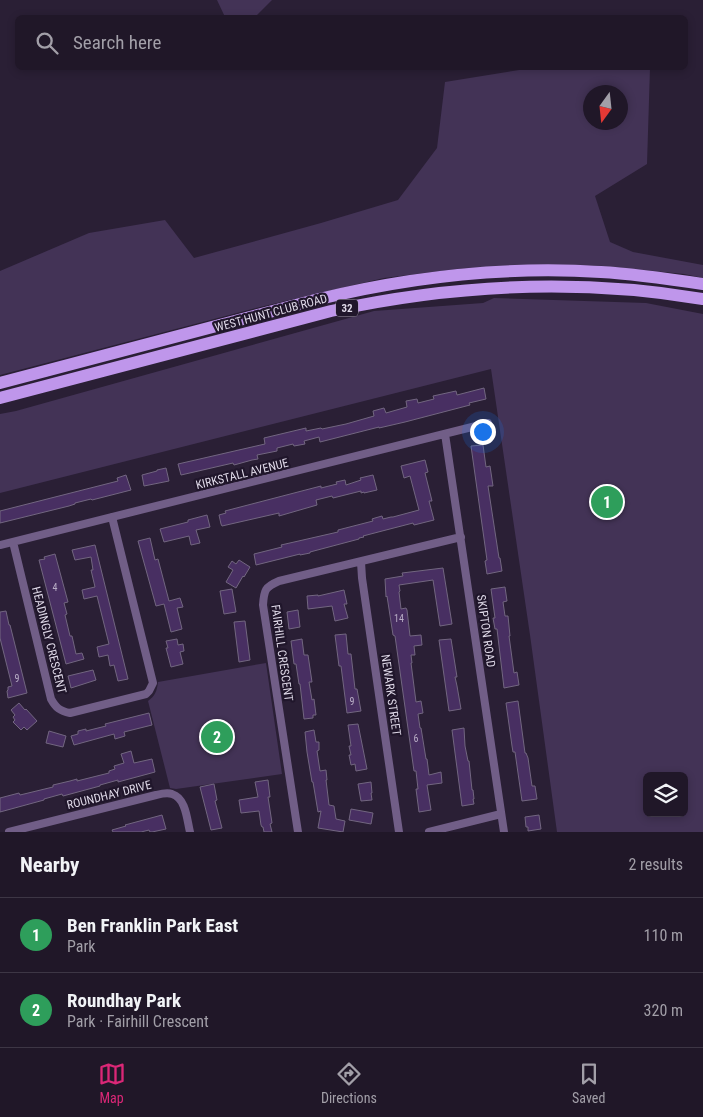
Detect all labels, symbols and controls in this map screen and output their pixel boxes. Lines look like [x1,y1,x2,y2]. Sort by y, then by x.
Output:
search box [15,15,688,70]
icon: search [33,29,61,57]
text: Search here [73,31,161,54]
north arrow [583,85,628,130]
street label: WEST HUNT CLUB ROAD [213,291,329,335]
road number: 32 [336,300,358,316]
your location [470,419,496,445]
street label: KIRKSTALL AVENUE [194,456,290,492]
pin: 1 [591,483,623,521]
house number: 4 [53,582,58,593]
street label: HEADINGLY CRESCENT [29,585,69,695]
street label: SKIPTON ROAD [474,594,498,668]
street label: FAIRHILL CRESCENT [268,604,296,702]
house number: 14 [394,613,404,624]
street label: NEWARK STREET [378,653,404,737]
house number: 9 [15,673,20,684]
house number: 9 [350,696,355,707]
pin: 2 [201,718,233,756]
house number: 6 [414,733,419,744]
map controls [643,772,688,817]
button: layers [643,772,688,817]
street label: ROUNDHAY DRIVE [65,778,153,812]
text: Nearby [20,853,79,877]
text: 2 results [628,855,683,874]
text: Ben Franklin Park East [67,914,238,937]
text: 1 [32,926,40,945]
text: 110 m [644,926,683,945]
text: Park [67,937,96,956]
text: Roundhay Park [67,989,181,1012]
text: 2 [32,1001,40,1020]
text: 320 m [644,1001,683,1020]
text: Park · Fairhill Crescent [67,1012,209,1031]
tab: Map [98,1060,126,1106]
tab: Directions [321,1060,377,1106]
tab: Saved [572,1060,605,1106]

